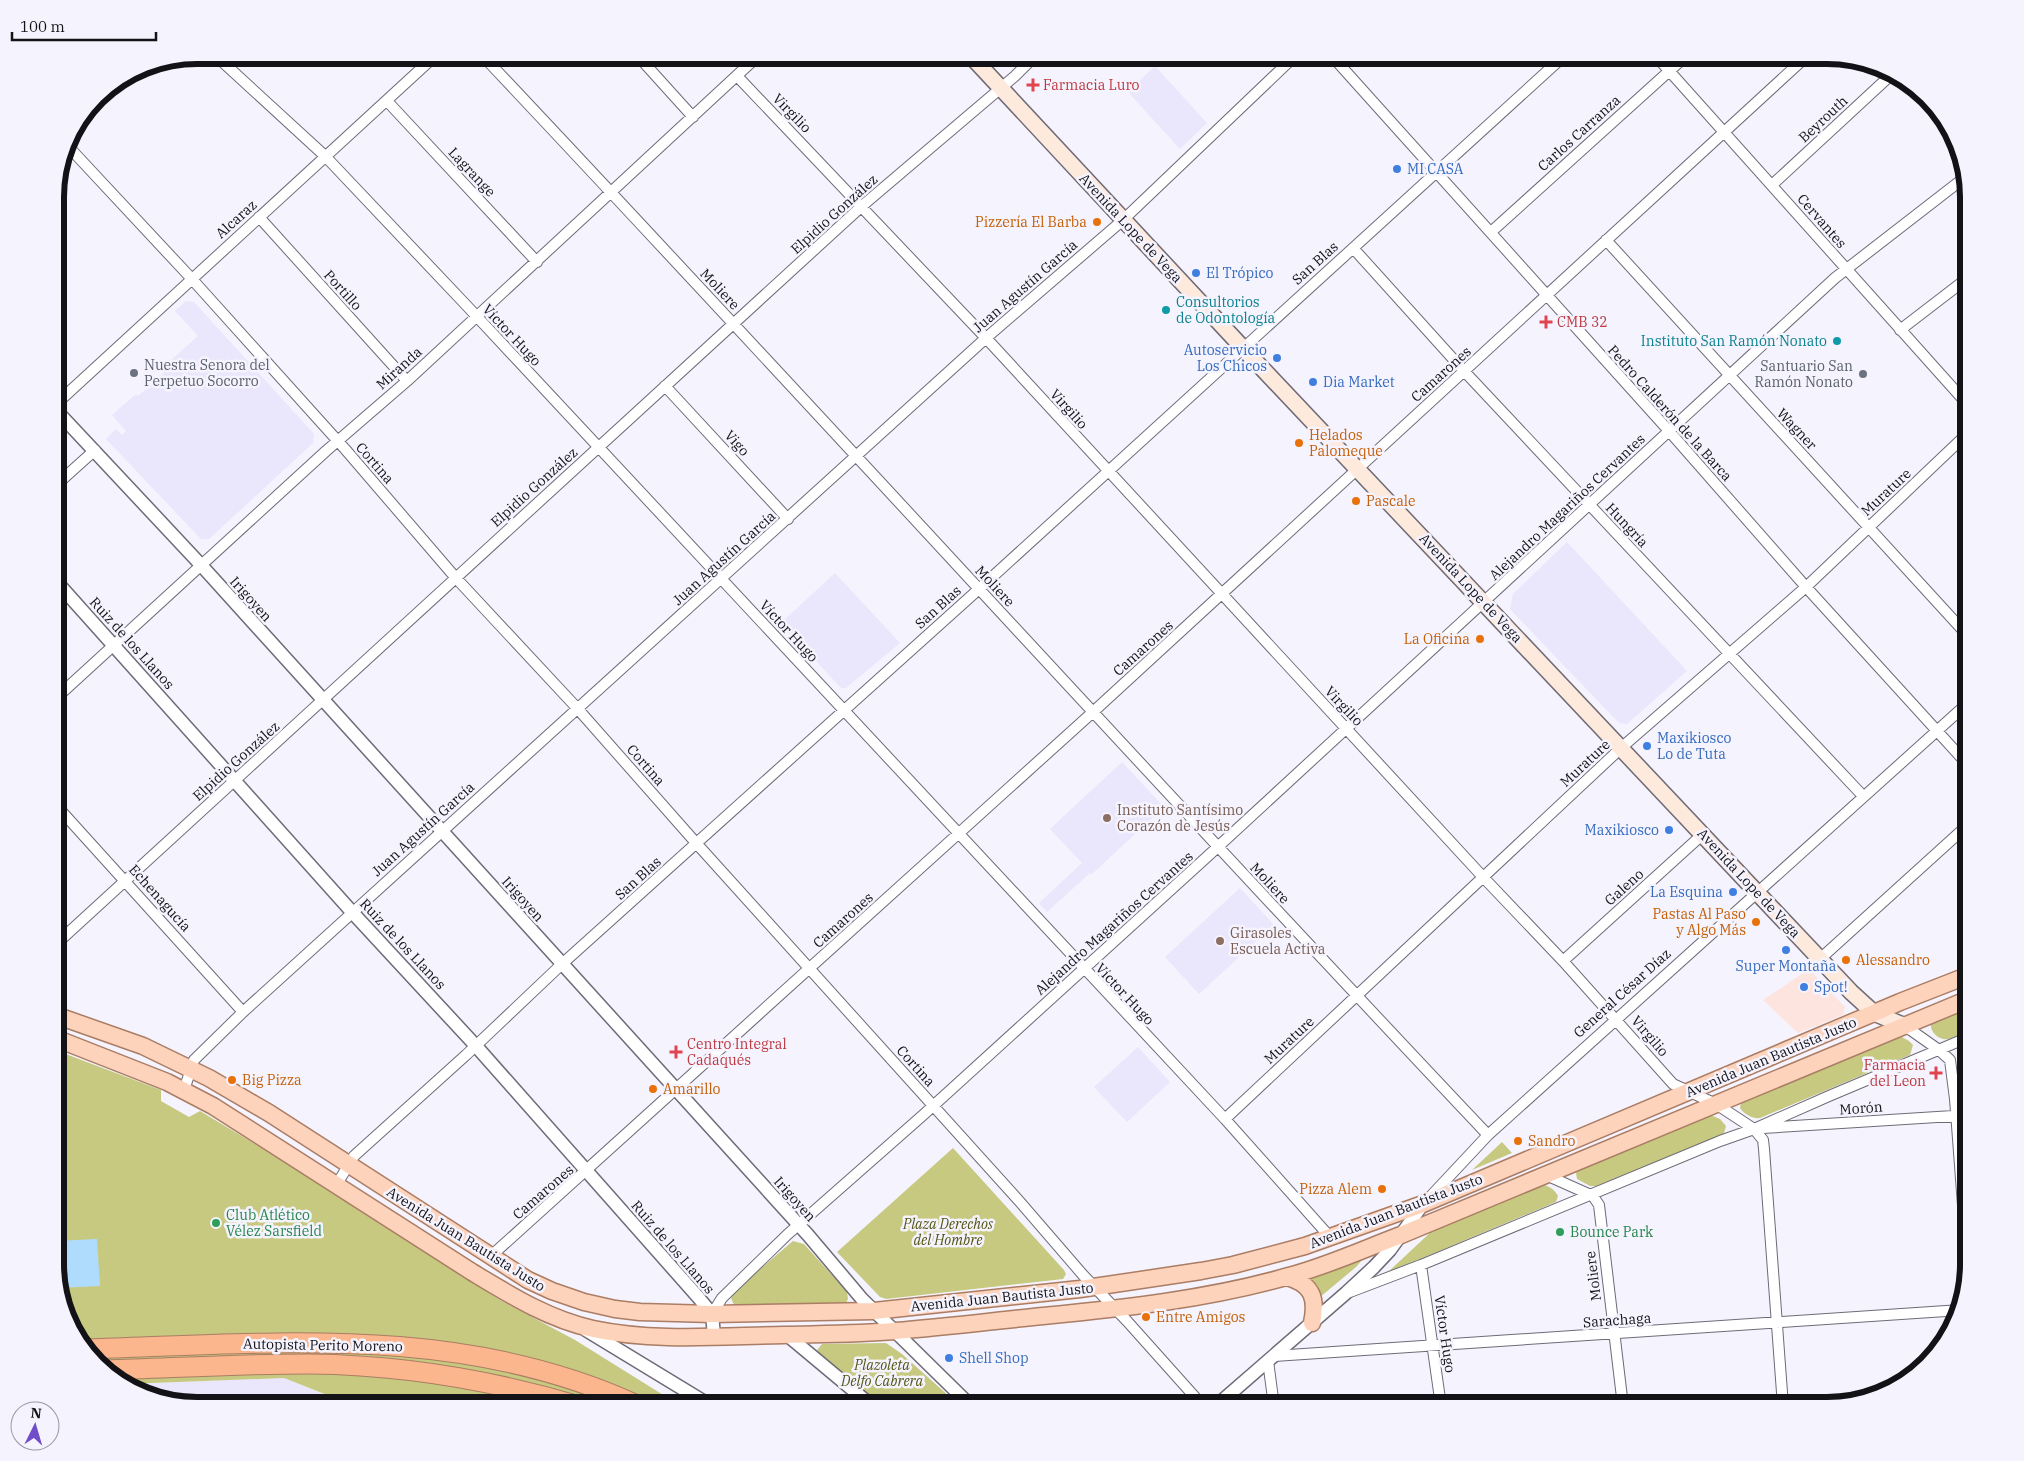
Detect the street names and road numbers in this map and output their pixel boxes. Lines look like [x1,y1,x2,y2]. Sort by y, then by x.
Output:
street label: Virgilio [769,89,815,137]
street label: Carlos Carranza [1534,91,1624,175]
street label: Beyrouth [1795,92,1852,146]
street label: Lagrange [444,143,500,201]
street label: Elpidio González [787,170,881,258]
street label: Avenida Lope de Vega [1076,170,1187,287]
street label: Cervantes [1793,190,1851,252]
street label: Alcaraz [212,196,260,242]
street label: Juan Agustín García [969,236,1081,336]
street label: San Blas [1288,237,1342,288]
street label: Moliere [696,265,744,313]
street label: Portillo [320,266,366,314]
street label: Víctor Hugo [479,300,545,370]
street label: Pedro Calderón de la Barca [1604,341,1736,485]
street label: Miranda [372,342,426,393]
street label: Camarones [1407,342,1475,406]
street label: Virgilio [1046,385,1092,433]
street label: Wagner [1773,404,1821,454]
street label: Vigo [721,426,753,460]
street label: Alejandro Magariños Cervantes [1485,430,1649,584]
street label: Cortina [352,439,398,488]
street label: Elpidio González [487,443,581,531]
street label: Murature [1857,464,1915,520]
street label: Hungría [1602,499,1652,551]
street label: Juan Agustín García [669,507,779,609]
street label: Avenida Lope de Vega [1416,530,1527,647]
street label: Moliere [971,562,1019,610]
street label: Irigoyen [226,573,276,625]
street label: San Blas [911,581,965,632]
street label: Ruiz de los Llanos [86,593,178,693]
street label: Víctor Hugo [756,596,822,666]
street label: Camarones [1109,616,1177,680]
street label: Virgilio [1321,682,1367,730]
street label: Elpidio González [189,717,283,805]
street label: Murature [1556,735,1614,791]
street label: Cortina [623,741,669,790]
street label: Juan Agustín García [368,778,478,880]
street label: Avenida Lope de Vega [1694,825,1805,942]
street label: Alejandro Magariños Cervantes [1031,847,1197,999]
street label: San Blas [611,852,665,903]
street label: Moliere [1246,859,1294,907]
street label: Echenagucía [125,861,195,936]
street label: Galeno [1601,865,1647,909]
street label: Irigoyen [498,873,548,925]
street label: Camarones [809,888,877,952]
street label: Ruiz de los Llanos [356,895,450,993]
street label: General César Díaz [1570,945,1674,1041]
street label: Víctor Hugo [1092,959,1158,1029]
street label: Murature [1260,1012,1318,1068]
street label: Virgilio [1627,1012,1673,1060]
street label: Avenida Juan Bautista Justo [1683,1013,1859,1101]
street label: Cortina [893,1042,939,1091]
street label: Morón [1839,1098,1883,1118]
street label: Camarones [509,1161,577,1223]
street label: Avenida Juan Bautista Justo [1307,1170,1485,1252]
street label: Irigoyen [770,1173,820,1225]
street label: Avenida Juan Bautista Justo [383,1183,549,1295]
street label: Ruiz de los Llanos [627,1197,719,1298]
street label: Moliere [1581,1250,1605,1302]
street label: Avenida Juan Bautista Justo [910,1278,1094,1316]
street label: Víctor Hugo [1431,1294,1459,1374]
street label: Sarachaga [1582,1309,1652,1331]
street label: Autopista Perito Moreno [243,1335,403,1355]

